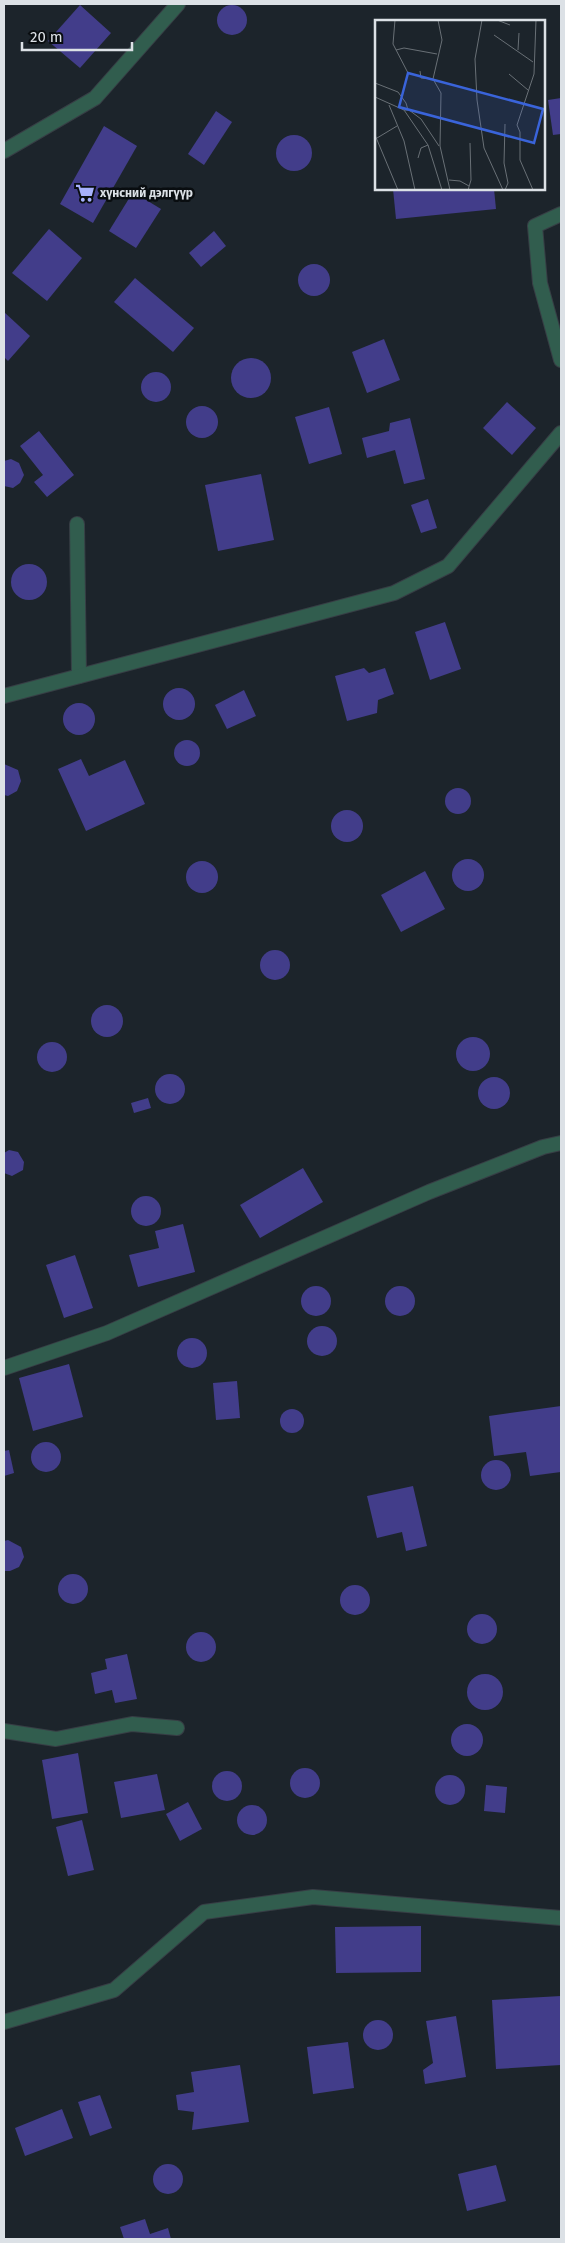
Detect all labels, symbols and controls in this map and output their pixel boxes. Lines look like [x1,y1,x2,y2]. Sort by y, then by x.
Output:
scale bar [22,20,132,52]
inset map [375,20,545,190]
text: 20 m [30,28,63,46]
supermarket icon: хүнсний дэлгүүр [74,182,96,204]
place label: хүнсний дэлгүүр [99,186,193,200]

